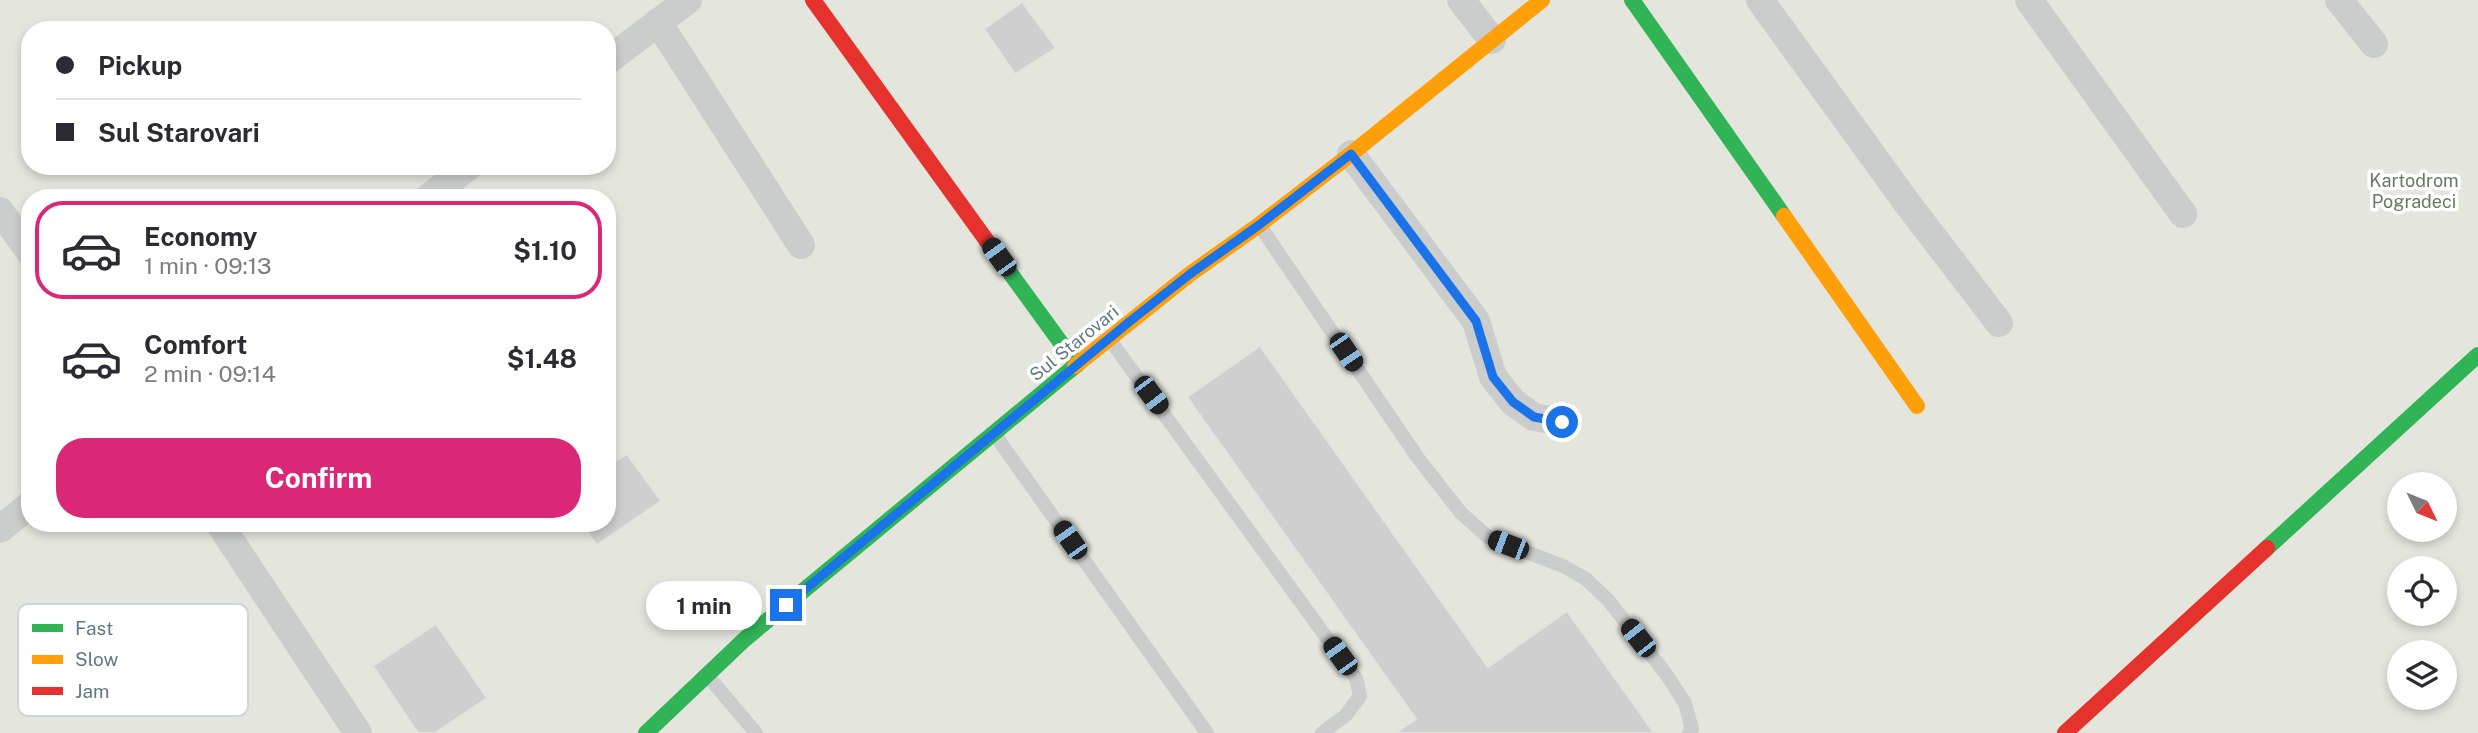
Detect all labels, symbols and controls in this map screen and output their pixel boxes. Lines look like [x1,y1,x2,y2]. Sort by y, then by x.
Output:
text: Pickup [98,50,182,81]
text: Sul Starovari [98,117,260,148]
park label: Kartodrom Pogradeci [2369,170,2459,212]
icon: car [60,219,123,282]
text: Economy [144,221,257,252]
car [979,234,1020,280]
text: $1.10 [513,235,577,266]
text: 1 min · 09:13 [144,252,272,279]
street label: Sul Starovari [1025,301,1123,385]
icon: car [60,327,123,390]
text: Comfort [144,329,247,360]
car [1326,329,1367,375]
text: $1.48 [507,343,577,374]
text: 2 min · 09:14 [144,360,276,387]
car [1130,372,1173,418]
route start [1546,406,1578,438]
button: Confirm [56,438,581,518]
north arrow [2387,472,2457,542]
map controls [2387,472,2457,710]
car [1050,517,1091,563]
car [1485,528,1532,562]
button: locate [2387,556,2457,626]
callout: 1 min [646,580,762,630]
route end [770,589,802,621]
text: 1 min [676,592,732,619]
legend [18,604,248,716]
car [1617,615,1660,661]
text: Fast [75,617,113,639]
car [1320,633,1361,679]
button: layers [2387,640,2457,710]
text: Slow [75,648,119,670]
text: Jam [75,680,109,702]

